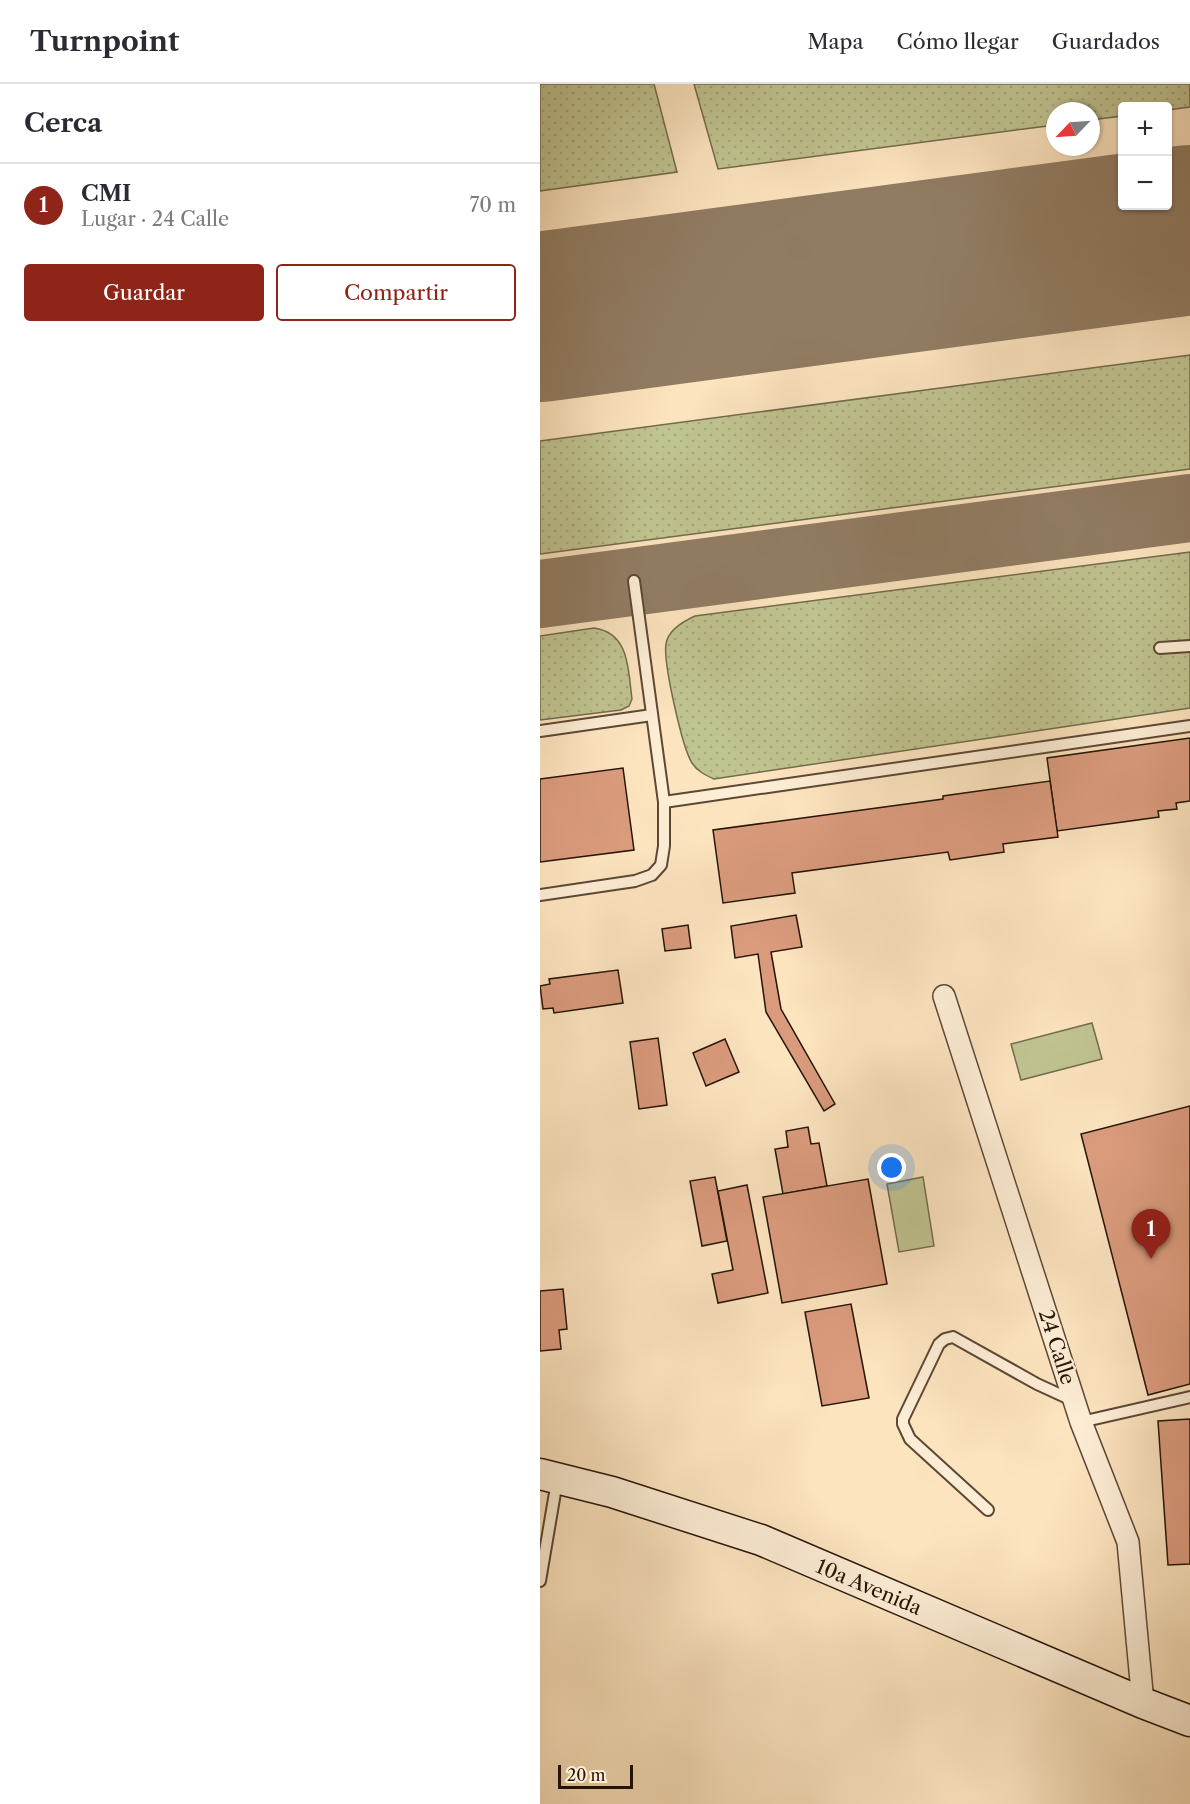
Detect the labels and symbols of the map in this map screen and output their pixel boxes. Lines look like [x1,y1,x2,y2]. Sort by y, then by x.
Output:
north arrow [1046,102,1100,156]
your location [877,1153,906,1182]
pin: 1 [1132,1210,1170,1259]
street label: 24 Calle [1034,1306,1080,1388]
street label: 10a Avenida [813,1554,926,1620]
scale bar [558,1762,633,1790]

